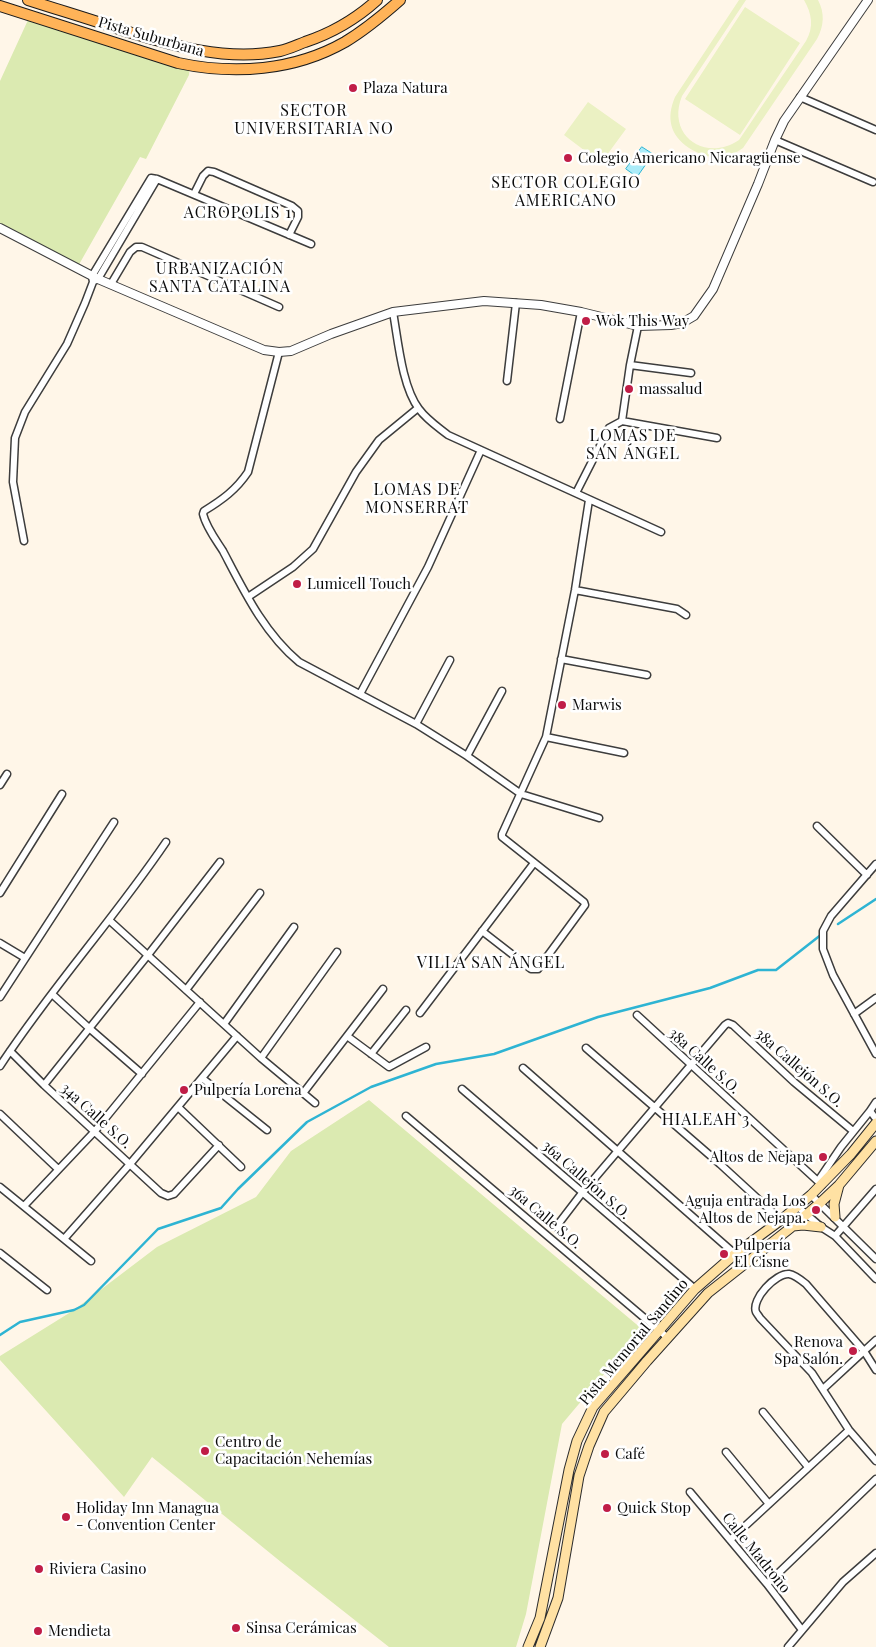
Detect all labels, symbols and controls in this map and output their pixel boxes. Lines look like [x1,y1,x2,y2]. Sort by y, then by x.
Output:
street label: Pista Suburbana [96,13,206,61]
place label: Plaza Natura [363,79,448,97]
marker: Plaza Natura [347,82,359,94]
district label: SECTOR UNIVERSITARIA NO [232,101,396,139]
place label: Colegio Americano Nicaragüense [578,149,801,167]
marker: Colegio Americano Nicaragüense [562,152,574,164]
district label: SECTOR COLEGIO AMERICANO [489,173,643,211]
district label: ACROPOLIS 1 [182,203,294,223]
district label: URBANIZACIÓN SANTA CATALINA [147,259,293,297]
place label: Wok This Way [596,312,689,330]
marker: Wok This Way [580,315,592,327]
place label: massalud [639,380,702,398]
marker: massalud [623,383,635,395]
district label: LOMAS DE SAN ÁNGEL [585,426,681,464]
district label: LOMAS DE MONSERRAT [364,480,470,518]
place label: Lumicell Touch [307,575,411,593]
marker: Lumicell Touch [291,578,303,590]
place label: Marwis [572,696,622,714]
marker: Marwis [556,699,568,711]
district label: VILLA SAN ÁNGEL [415,953,567,973]
street label: 38a Calle S.O. [665,1024,743,1098]
street label: 38a Callejón S.O. [751,1025,847,1111]
street label: 34a Calle S.O. [57,1079,135,1153]
place label: Pulpería Lorena [194,1081,302,1099]
marker: Pulpería Lorena [178,1084,190,1096]
district label: HIALEAH 3 [661,1110,751,1130]
street label: 36a Callejón S.O. [538,1137,634,1223]
place label: Altos de Nejapa [710,1148,813,1166]
marker: Altos de Nejapa [817,1151,829,1163]
street label: 36a Calle S.O. [505,1181,585,1253]
place label: Aguja entrada Los Altos de Nejapa. [685,1192,806,1227]
marker: Aguja entrada Los Altos de Nejapa. [810,1204,822,1216]
place label: Pulpería El Cisne [734,1236,791,1271]
marker: Pulpería El Cisne [718,1248,730,1260]
street label: Pista Memorial Sandino [576,1275,692,1409]
place label: Renova Spa Salón. [774,1333,843,1368]
marker: Renova Spa Salón. [847,1345,859,1357]
place label: Centro de Capacitación Nehemías [215,1433,372,1468]
marker: Centro de Capacitación Nehemías [199,1445,211,1457]
place label: Café [615,1445,645,1463]
marker: Café [599,1448,611,1460]
place label: Holiday Inn Managua - Convention Center [76,1499,219,1534]
place label: Quick Stop [617,1499,691,1517]
marker: Quick Stop [601,1502,613,1514]
street label: Calle Madroño [718,1509,794,1597]
marker: Holiday Inn Managua - Convention Center [60,1511,72,1523]
place label: Riviera Casino [49,1560,146,1578]
marker: Riviera Casino [33,1563,45,1575]
place label: Sinsa Cerámicas [246,1619,357,1637]
place label: Mendieta [48,1622,111,1640]
marker: Sinsa Cerámicas [230,1622,242,1634]
marker: Mendieta [32,1625,44,1637]

